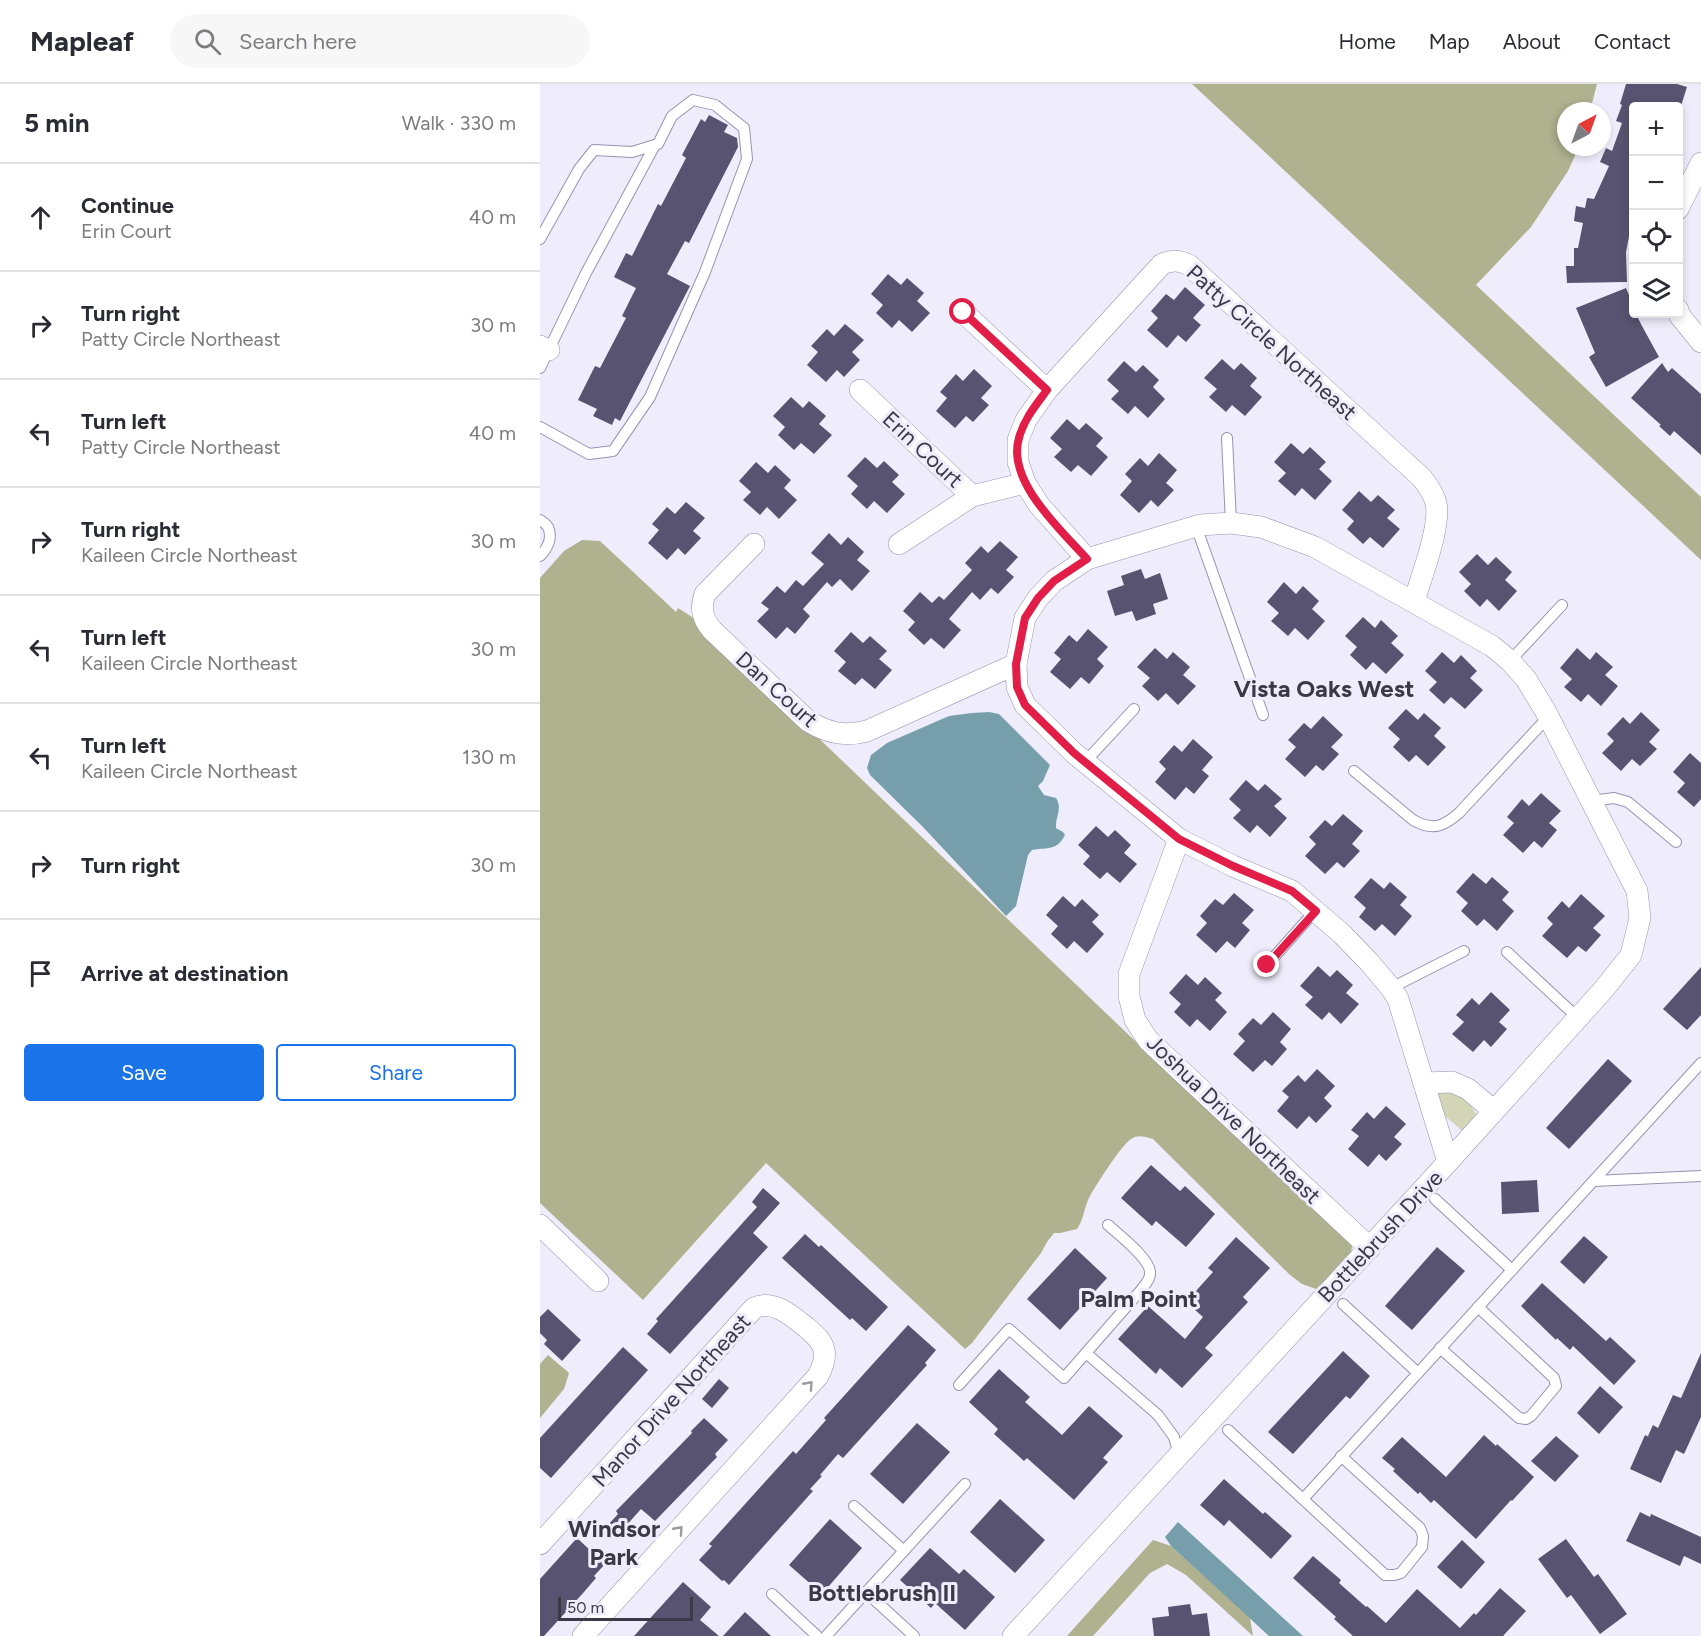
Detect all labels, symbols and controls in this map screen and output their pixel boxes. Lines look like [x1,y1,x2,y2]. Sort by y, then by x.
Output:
search box [170,14,590,68]
text: Mapleaf [30,24,134,58]
icon: search [191,25,224,58]
text: Search here [239,28,357,55]
text: Home [1339,29,1396,54]
text: Map [1429,29,1470,54]
text: About [1503,29,1561,54]
text: Contact [1594,29,1671,54]
north arrow [1557,102,1611,156]
map controls [1629,102,1683,318]
button: + [1629,102,1683,156]
text: 5 min [24,107,90,139]
text: Walk · 330 m [402,111,516,135]
button: − [1629,156,1683,210]
text: Continue [81,192,174,219]
icon: ahead [24,201,57,234]
text: 40 m [469,205,516,229]
button: locate [1629,210,1683,264]
text: Erin Court [81,219,172,243]
street label: Patty Circle Northeast [1181,259,1362,426]
button: layers [1629,264,1683,318]
route start [949,298,975,324]
text: Turn right [81,300,180,327]
icon: right [24,309,57,342]
text: 30 m [470,313,516,337]
text: Patty Circle Northeast [81,327,281,351]
street label: Erin Court [877,405,968,493]
text: Turn left [81,408,167,435]
icon: left [24,417,57,450]
text: 40 m [469,421,516,445]
text: Patty Circle Northeast [81,435,281,459]
text: Turn right [81,516,180,543]
icon: right [24,525,57,558]
text: 30 m [470,529,516,553]
text: Kaileen Circle Northeast [81,543,298,567]
text: Turn left [81,624,167,651]
icon: left [24,633,57,666]
text: 30 m [470,637,516,661]
street label: Dan Court [730,646,823,733]
text: Kaileen Circle Northeast [81,651,298,675]
district label: Vista Oaks West [1234,674,1414,703]
text: Turn left [81,732,167,759]
icon: left [24,741,57,774]
text: 130 m [462,745,516,769]
text: Kaileen Circle Northeast [81,759,298,783]
icon: right [24,849,57,882]
text: Turn right [81,852,180,879]
text: 30 m [470,853,516,877]
route end [1253,951,1279,977]
icon: arrive [24,957,57,990]
text: Arrive at destination [81,960,289,987]
street label: Joshua Drive Northeast [1141,1029,1326,1209]
button: Save [24,1044,264,1101]
button: Share [276,1044,516,1101]
street label: Bottlebrush Drive [1312,1165,1449,1308]
district label: Palm Point [1080,1284,1198,1313]
street label: Manor Drive Northeast [587,1308,756,1492]
one-way arrow [802,1382,813,1392]
district label: Windsor Park [568,1514,660,1571]
one-way arrow [672,1526,683,1537]
district label: Bottlebrush II [808,1578,956,1607]
scale bar [558,1594,693,1622]
text: 50 m [567,1598,604,1617]

